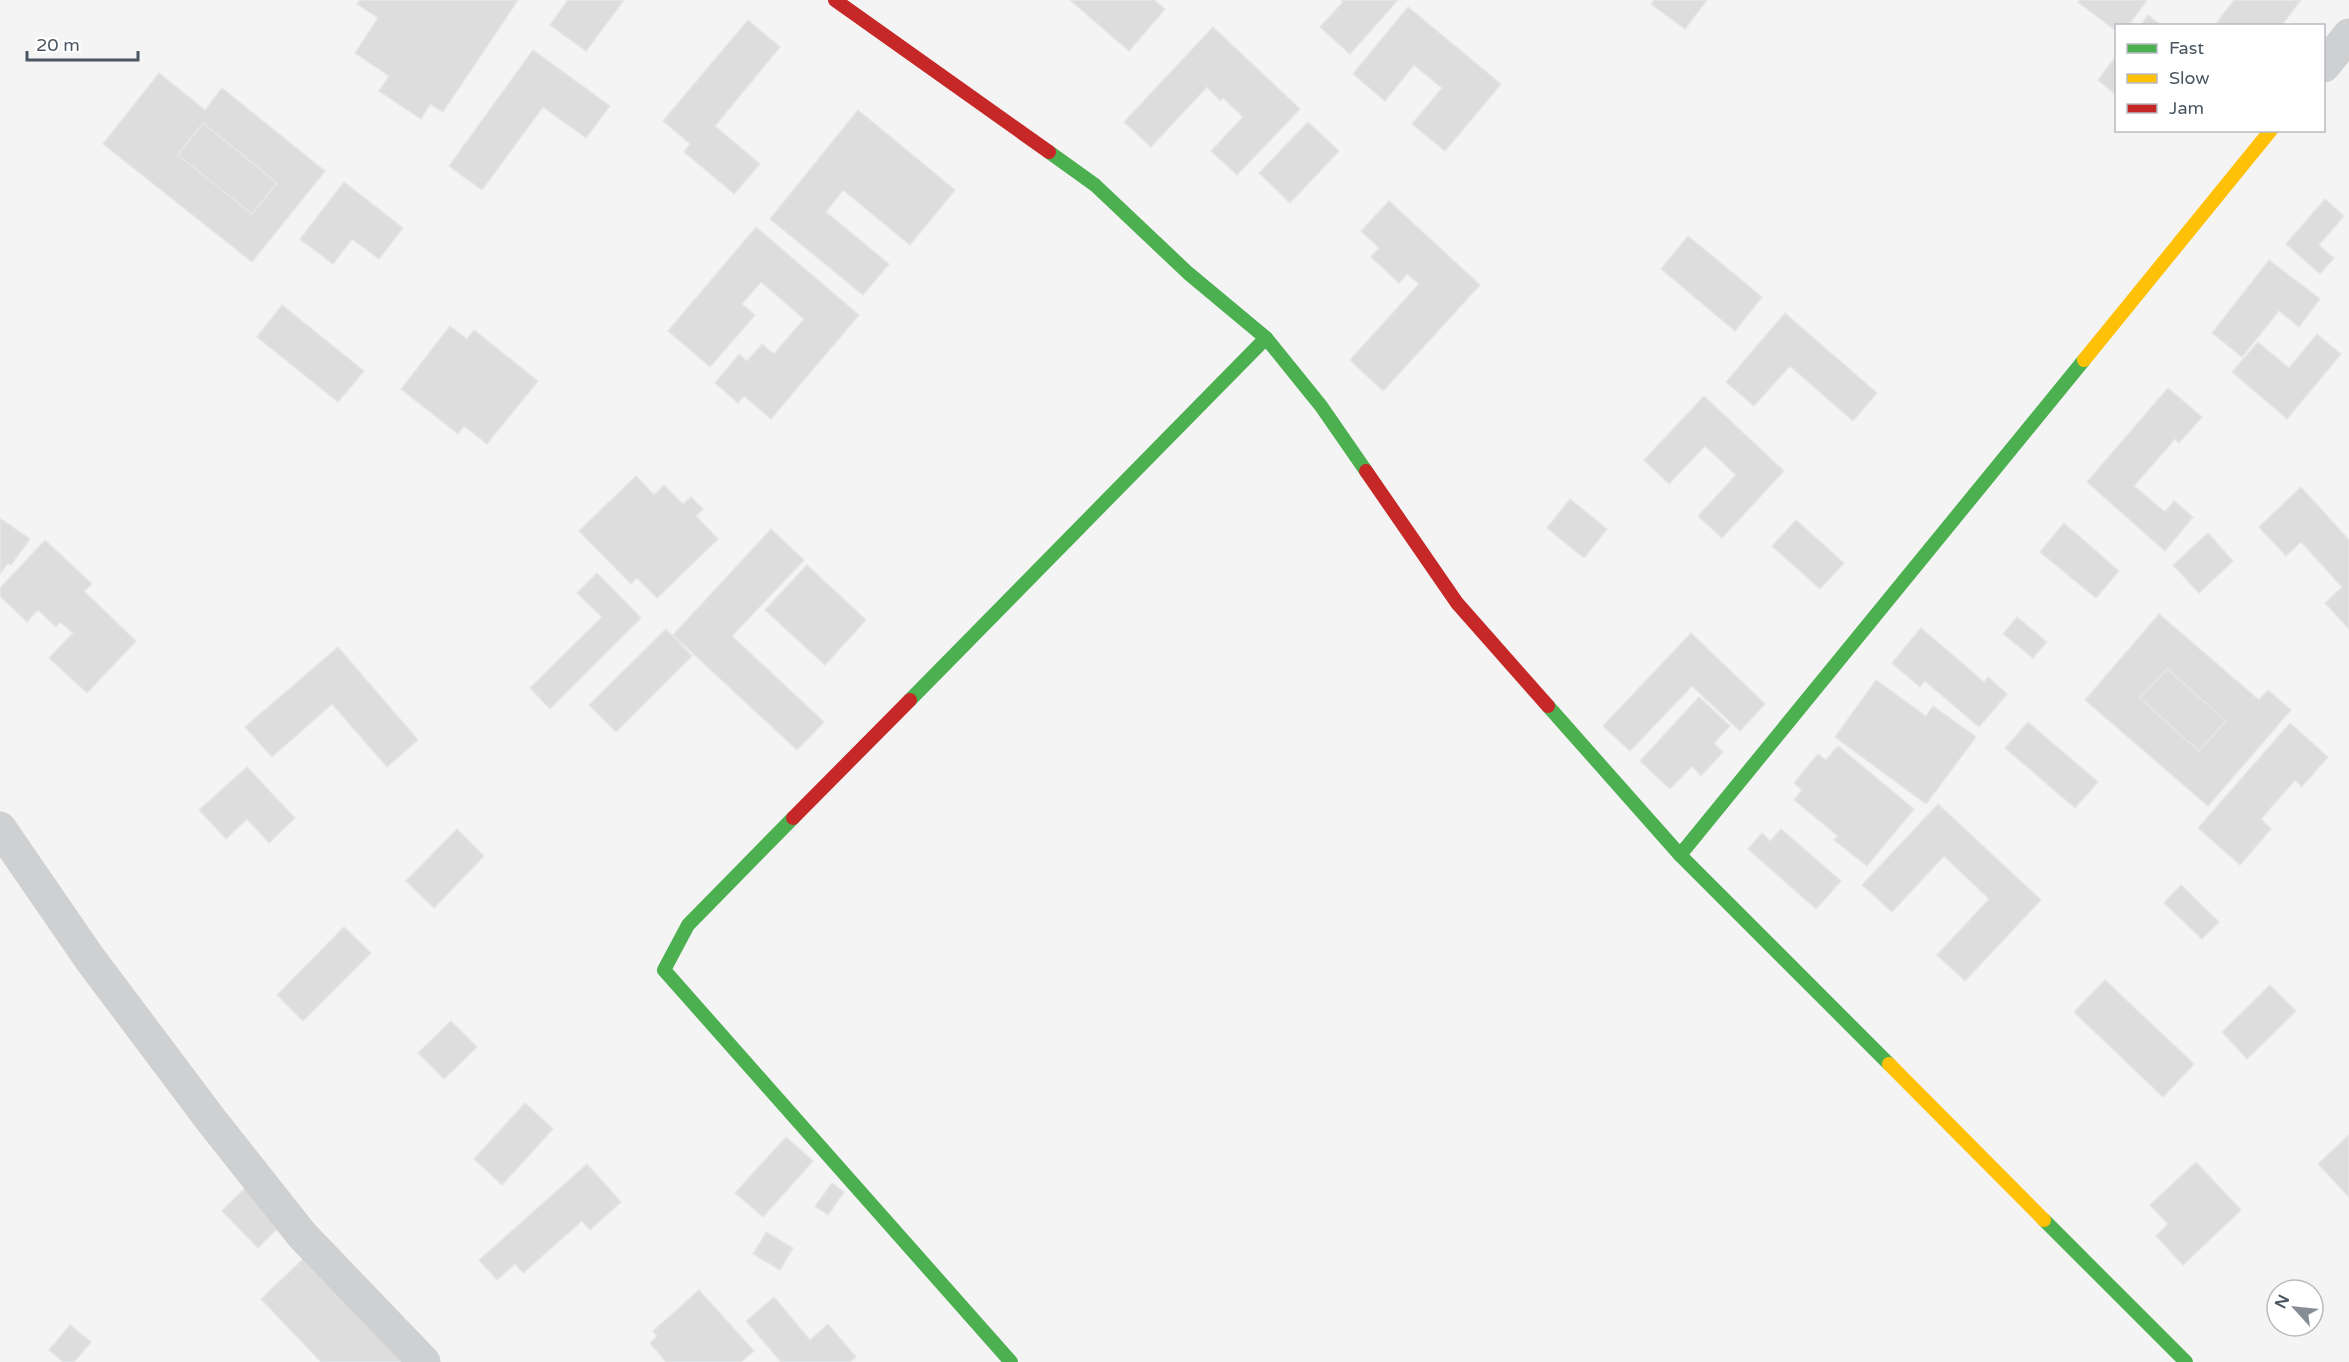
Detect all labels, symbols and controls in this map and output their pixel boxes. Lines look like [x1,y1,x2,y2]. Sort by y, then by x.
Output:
scale bar [27,24,138,62]
legend [2115,24,2325,132]
text: 20 m [36,34,80,56]
text: Fast [2169,37,2204,59]
text: Slow [2169,67,2210,89]
text: Jam [2169,97,2204,119]
north arrow [2265,1278,2325,1338]
text: N [2271,1291,2294,1312]

